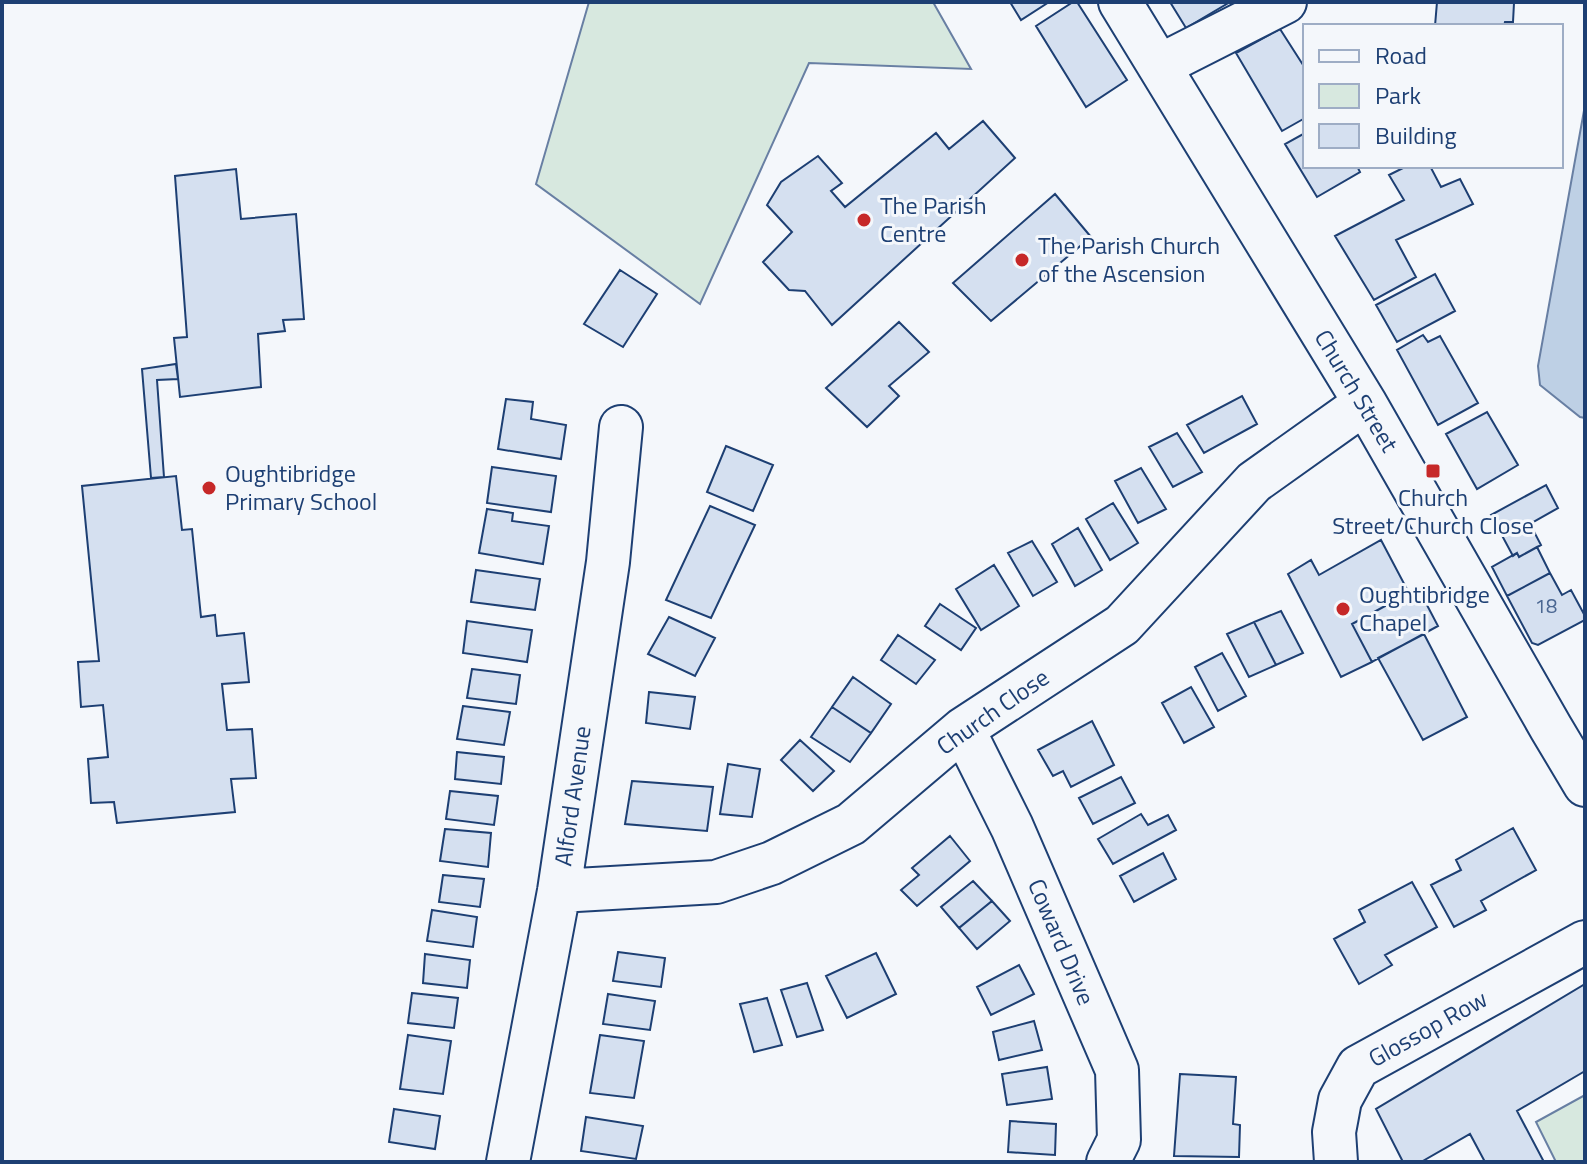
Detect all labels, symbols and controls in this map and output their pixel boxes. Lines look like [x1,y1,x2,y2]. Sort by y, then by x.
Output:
legend [1303,24,1563,168]
text: Road [1375,37,1427,73]
text: Park [1375,77,1421,113]
text: Building [1375,117,1457,153]
place label: The Parish Centre [880,187,987,251]
marker: The Parish Centre [855,211,873,229]
place label: The Parish Church of the Ascension [1038,227,1220,291]
marker: The Parish Church of the Ascension [1013,251,1031,269]
street label: Church Street [1306,322,1408,459]
place label: Oughtibridge Primary School [225,455,377,519]
marker: Church Street/Church Close [1424,462,1442,480]
marker: Oughtibridge Primary School [200,479,218,497]
place label: Church Street/Church Close [1332,479,1534,543]
place label: Oughtibridge Chapel [1359,576,1490,640]
house number: 18 [1535,590,1557,621]
marker: Oughtibridge Chapel [1334,600,1352,618]
street label: Church Close [929,659,1056,763]
street label: Alford Avenue [544,723,600,868]
street label: Coward Drive [1019,873,1105,1010]
street label: Glossop Row [1361,981,1494,1076]

